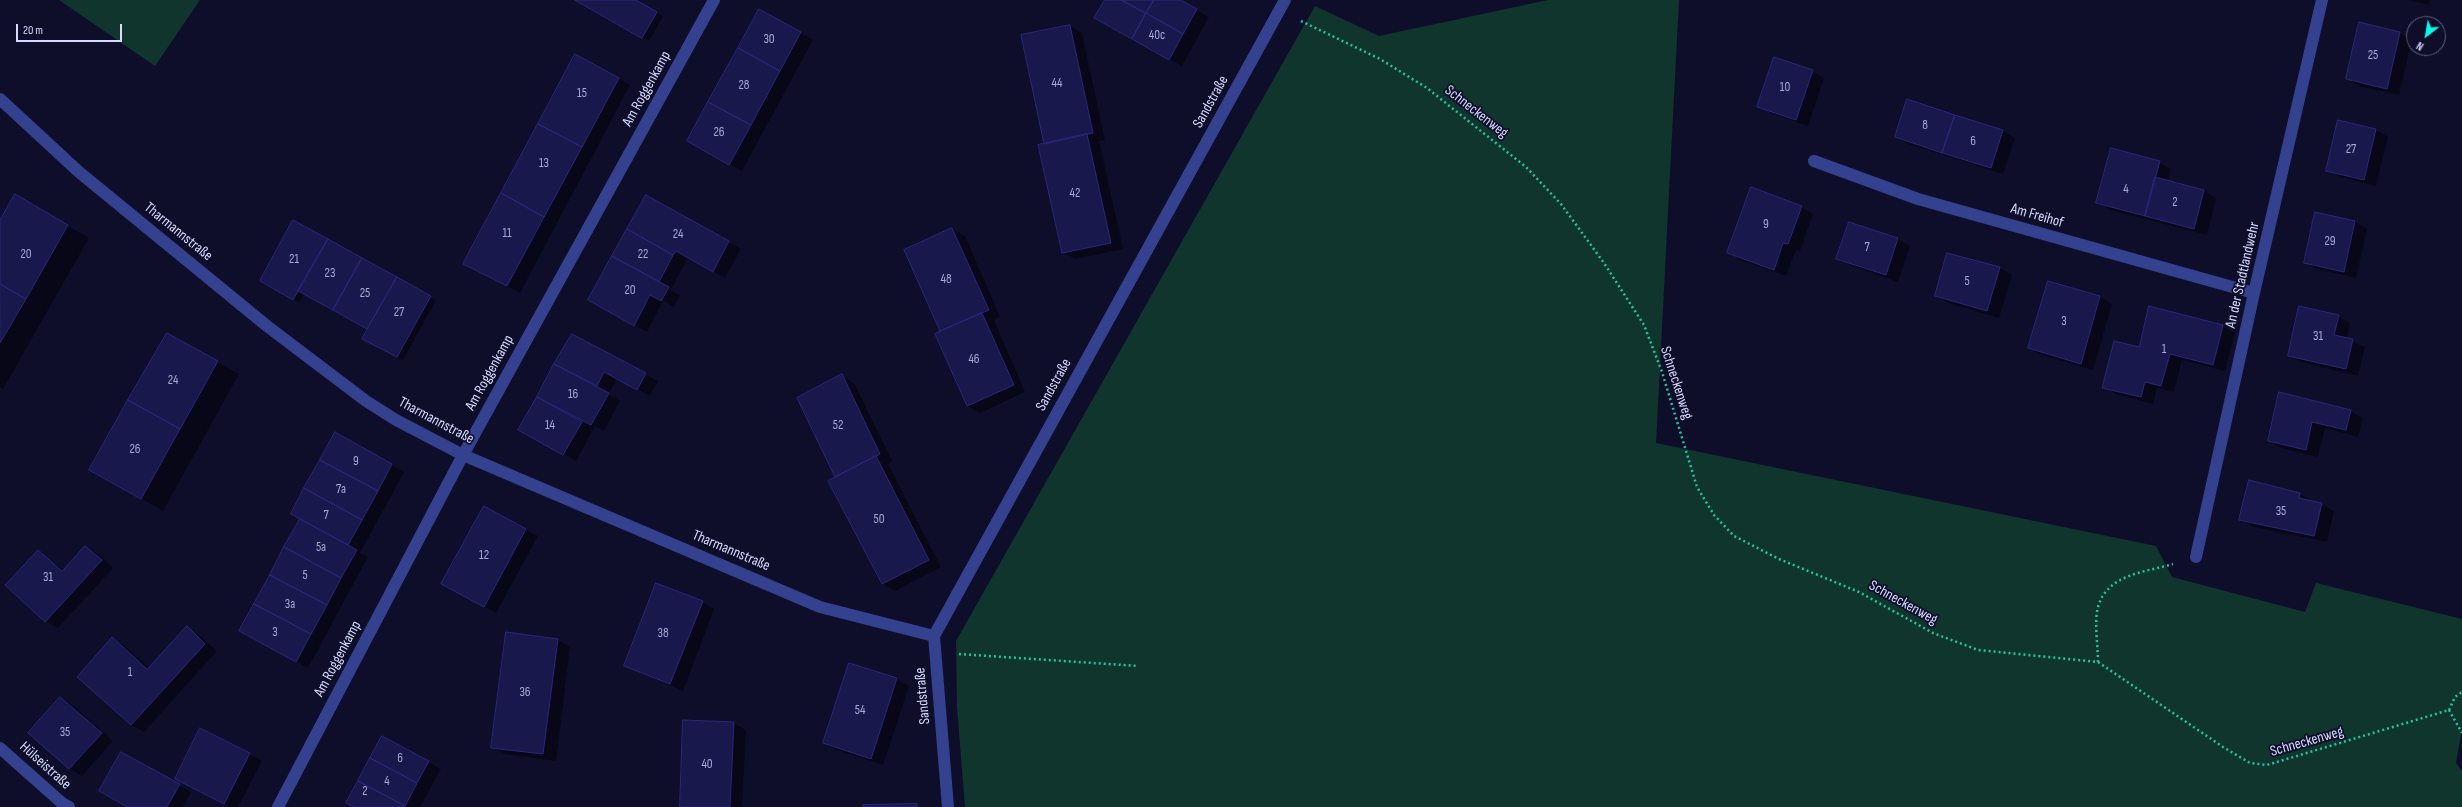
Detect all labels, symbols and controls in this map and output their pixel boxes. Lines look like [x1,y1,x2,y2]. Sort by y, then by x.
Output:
scale bar [18,16,124,42]
north arrow [2406,16,2446,56]
text: 20 m [23,23,43,38]
house number: 40c [1149,28,1165,44]
house number: 30 [763,32,775,48]
text: N [2414,39,2426,53]
street label: Am Roggenkamp [619,48,675,130]
house number: 25 [2368,48,2378,64]
street label: Sandstraße [1189,73,1233,131]
house number: 44 [1052,76,1062,92]
house number: 28 [738,78,750,94]
house number: 10 [1780,80,1790,96]
street label: Schneckenweg [1441,82,1511,142]
house number: 15 [577,86,587,102]
house number: 8 [1922,118,1928,134]
house number: 26 [713,125,725,141]
house number: 6 [1970,134,1976,150]
house number: 27 [2346,142,2356,158]
house number: 13 [539,156,549,172]
house number: 4 [2123,182,2129,198]
house number: 42 [1070,186,1080,202]
house number: 2 [2172,195,2178,211]
street label: Tharmannstraße [140,199,216,265]
street label: Am Freihof [2008,200,2066,232]
house number: 9 [1763,217,1769,233]
street label: An der Stadtlandwehr [2222,220,2264,330]
house number: 11 [502,226,512,242]
house number: 24 [673,227,683,243]
house number: 29 [2324,234,2336,250]
house number: 7 [1864,240,1870,256]
house number: 20 [20,247,32,263]
house number: 22 [638,247,648,263]
house number: 21 [289,252,299,268]
house number: 23 [325,266,335,282]
house number: 48 [940,272,952,288]
house number: 5 [1964,274,1970,290]
house number: 20 [624,283,636,299]
house number: 25 [360,286,370,302]
house number: 27 [394,305,404,321]
house number: 3 [2061,314,2067,330]
house number: 31 [2313,329,2323,345]
street label: Am Roggenkamp [462,332,518,414]
house number: 1 [2162,342,2166,358]
street label: Schneckenweg [1656,344,1696,422]
house number: 46 [968,352,980,368]
street label: Sandstraße [1032,356,1076,414]
house number: 24 [168,373,178,389]
house number: 16 [568,387,578,403]
street label: Tharmannstraße [395,394,477,448]
house number: 14 [545,418,555,434]
house number: 52 [833,418,843,434]
house number: 26 [129,442,141,458]
house number: 9 [353,454,359,470]
house number: 7a [336,482,346,498]
house number: 35 [2276,504,2286,520]
house number: 7 [323,508,329,524]
house number: 50 [873,512,885,528]
street label: Tharmannstraße [689,527,773,575]
house number: 5a [316,540,326,556]
house number: 12 [479,548,489,564]
house number: 5 [302,568,308,584]
house number: 31 [43,570,53,586]
street label: Schneckenweg [1866,577,1940,629]
house number: 3a [285,597,295,613]
street label: Am Roggenkamp [310,618,366,700]
house number: 3 [272,625,278,641]
house number: 38 [657,626,669,642]
house number: 1 [128,665,132,681]
street label: Sandstraße [912,667,934,725]
house number: 36 [519,685,531,701]
house number: 54 [855,703,865,719]
street label: Schneckenweg [2268,723,2346,761]
house number: 35 [60,725,70,741]
street label: Hülseistraße [16,738,74,794]
house number: 6 [397,751,403,767]
house number: 40 [701,757,713,773]
house number: 4 [384,774,390,790]
house number: 2 [362,784,368,800]

